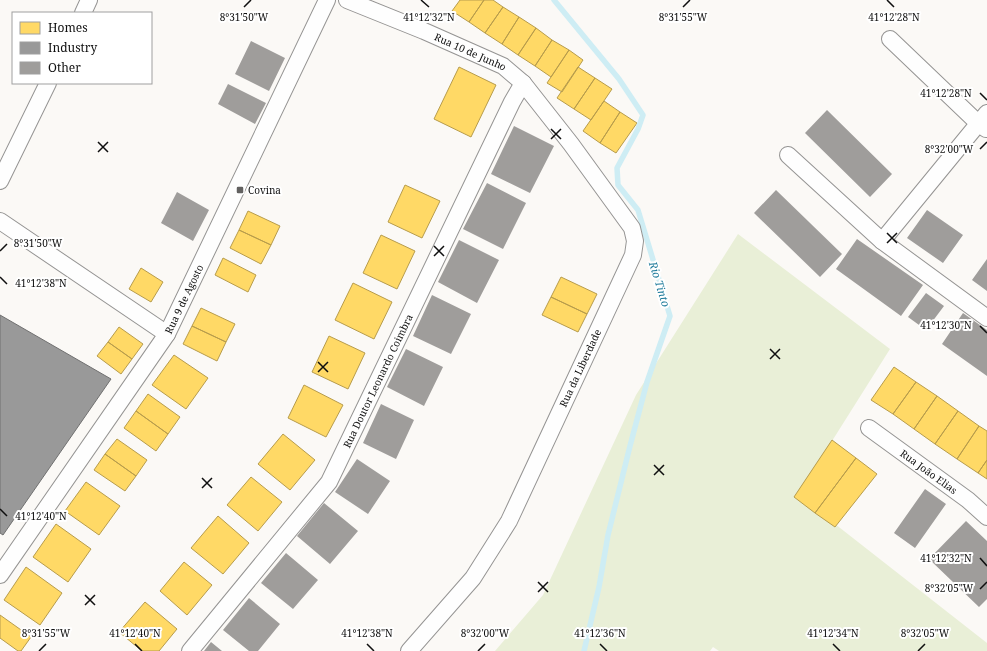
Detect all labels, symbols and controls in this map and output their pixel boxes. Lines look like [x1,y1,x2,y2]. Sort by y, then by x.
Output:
text: 8°31'50"W [220,10,269,24]
text: 41°12'32"N [403,10,455,24]
text: 8°31'55"W [659,10,708,24]
text: 41°12'28"N [868,10,920,24]
legend [12,12,152,84]
text: Homes [48,19,88,36]
street label: Rua 10 de Junho [432,30,510,74]
text: Industry [48,39,97,56]
text: Other [48,59,81,76]
text: 41°12'28"N [920,86,972,100]
text: 8°32'00"W [925,142,974,156]
place label: Covina [248,183,281,197]
marker: Covina [235,185,245,195]
text: 8°31'50"W [14,236,63,250]
water label: Rio Tinto [646,258,674,309]
street label: Rua 9 de Agosto [161,262,206,336]
text: 41°12'38"N [15,276,67,290]
street label: Rua Doutor Leonardo Coimbra [340,311,416,450]
text: 41°12'30"N [920,318,972,332]
street label: Rua da Liberdade [556,327,604,409]
street label: Rua João Elias [898,446,961,497]
text: 41°12'40"N [15,509,67,523]
text: 41°12'32"N [920,551,972,565]
text: 8°32'05"W [925,581,974,595]
text: 8°31'55"W [22,626,71,640]
text: 41°12'40"N [109,626,161,640]
text: 41°12'38"N [341,626,393,640]
text: 8°32'00"W [461,626,510,640]
text: 41°12'36"N [574,626,626,640]
text: 41°12'34"N [807,626,859,640]
text: 8°32'05"W [901,626,950,640]

